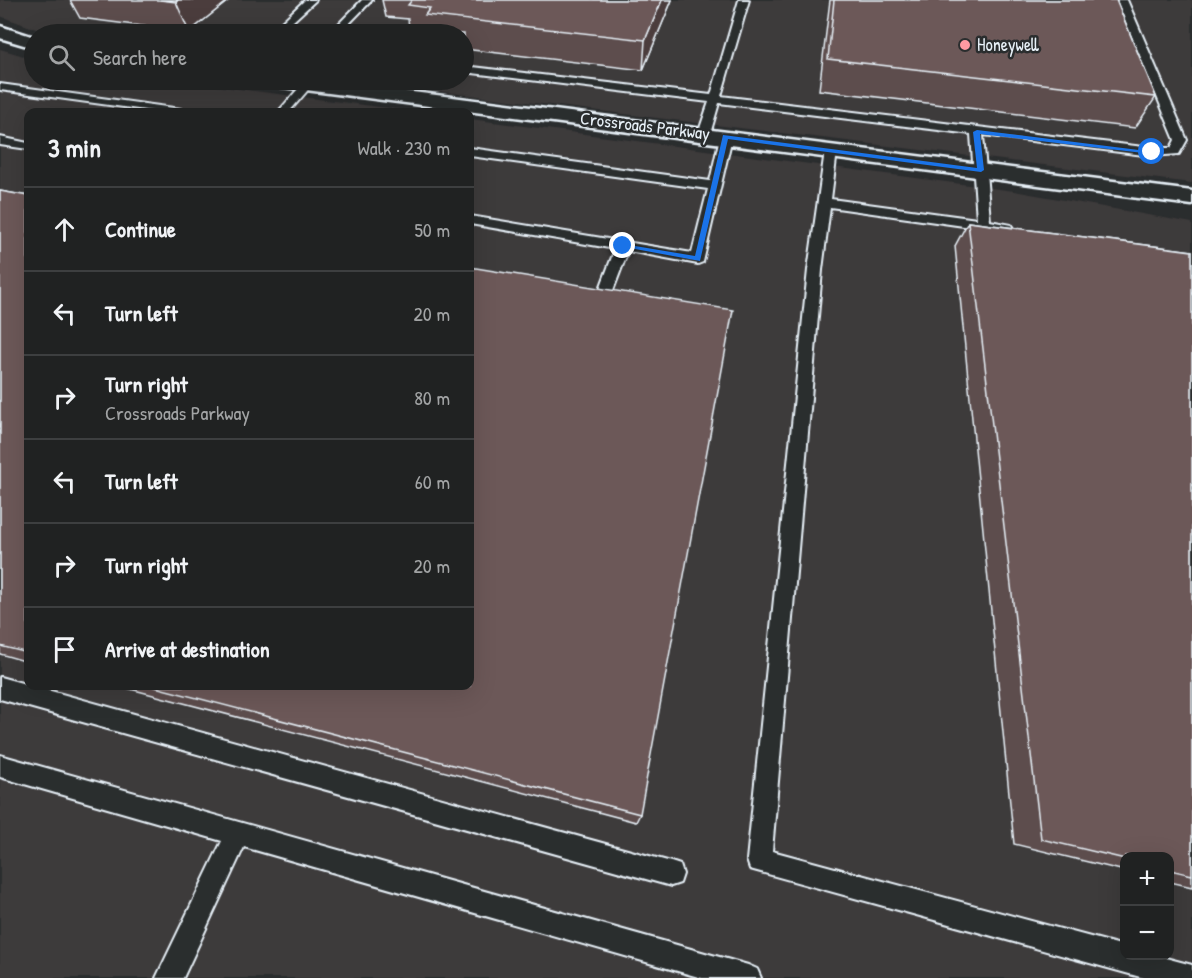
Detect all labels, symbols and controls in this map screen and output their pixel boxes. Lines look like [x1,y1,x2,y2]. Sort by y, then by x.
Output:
search box [24,24,474,90]
place label: Honeywell [977,32,1039,57]
marker: Honeywell [958,38,972,52]
icon: search [45,41,78,74]
text: Search here [93,42,187,72]
street label: Crossroads Parkway [579,105,712,146]
text: 3 min [48,130,101,165]
text: Walk · 230 m [358,134,450,161]
route start [1138,138,1164,164]
icon: ahead [48,213,81,246]
text: Continue [105,214,176,244]
text: 50 m [414,216,450,243]
route end [609,232,635,258]
icon: left [48,297,81,330]
text: Turn left [105,298,178,328]
text: 20 m [413,300,450,327]
text: Turn right [105,369,188,399]
icon: right [48,381,81,414]
text: 80 m [414,384,450,411]
text: Crossroads Parkway [105,399,250,426]
icon: left [48,465,81,498]
text: Turn left [105,466,178,496]
text: 60 m [415,468,450,495]
icon: right [48,549,81,582]
text: Turn right [105,550,188,580]
text: 20 m [413,552,450,579]
icon: arrive [48,633,81,666]
text: Arrive at destination [105,634,270,664]
map controls [1120,852,1174,960]
button: + [1120,852,1174,906]
button: − [1120,906,1174,960]

